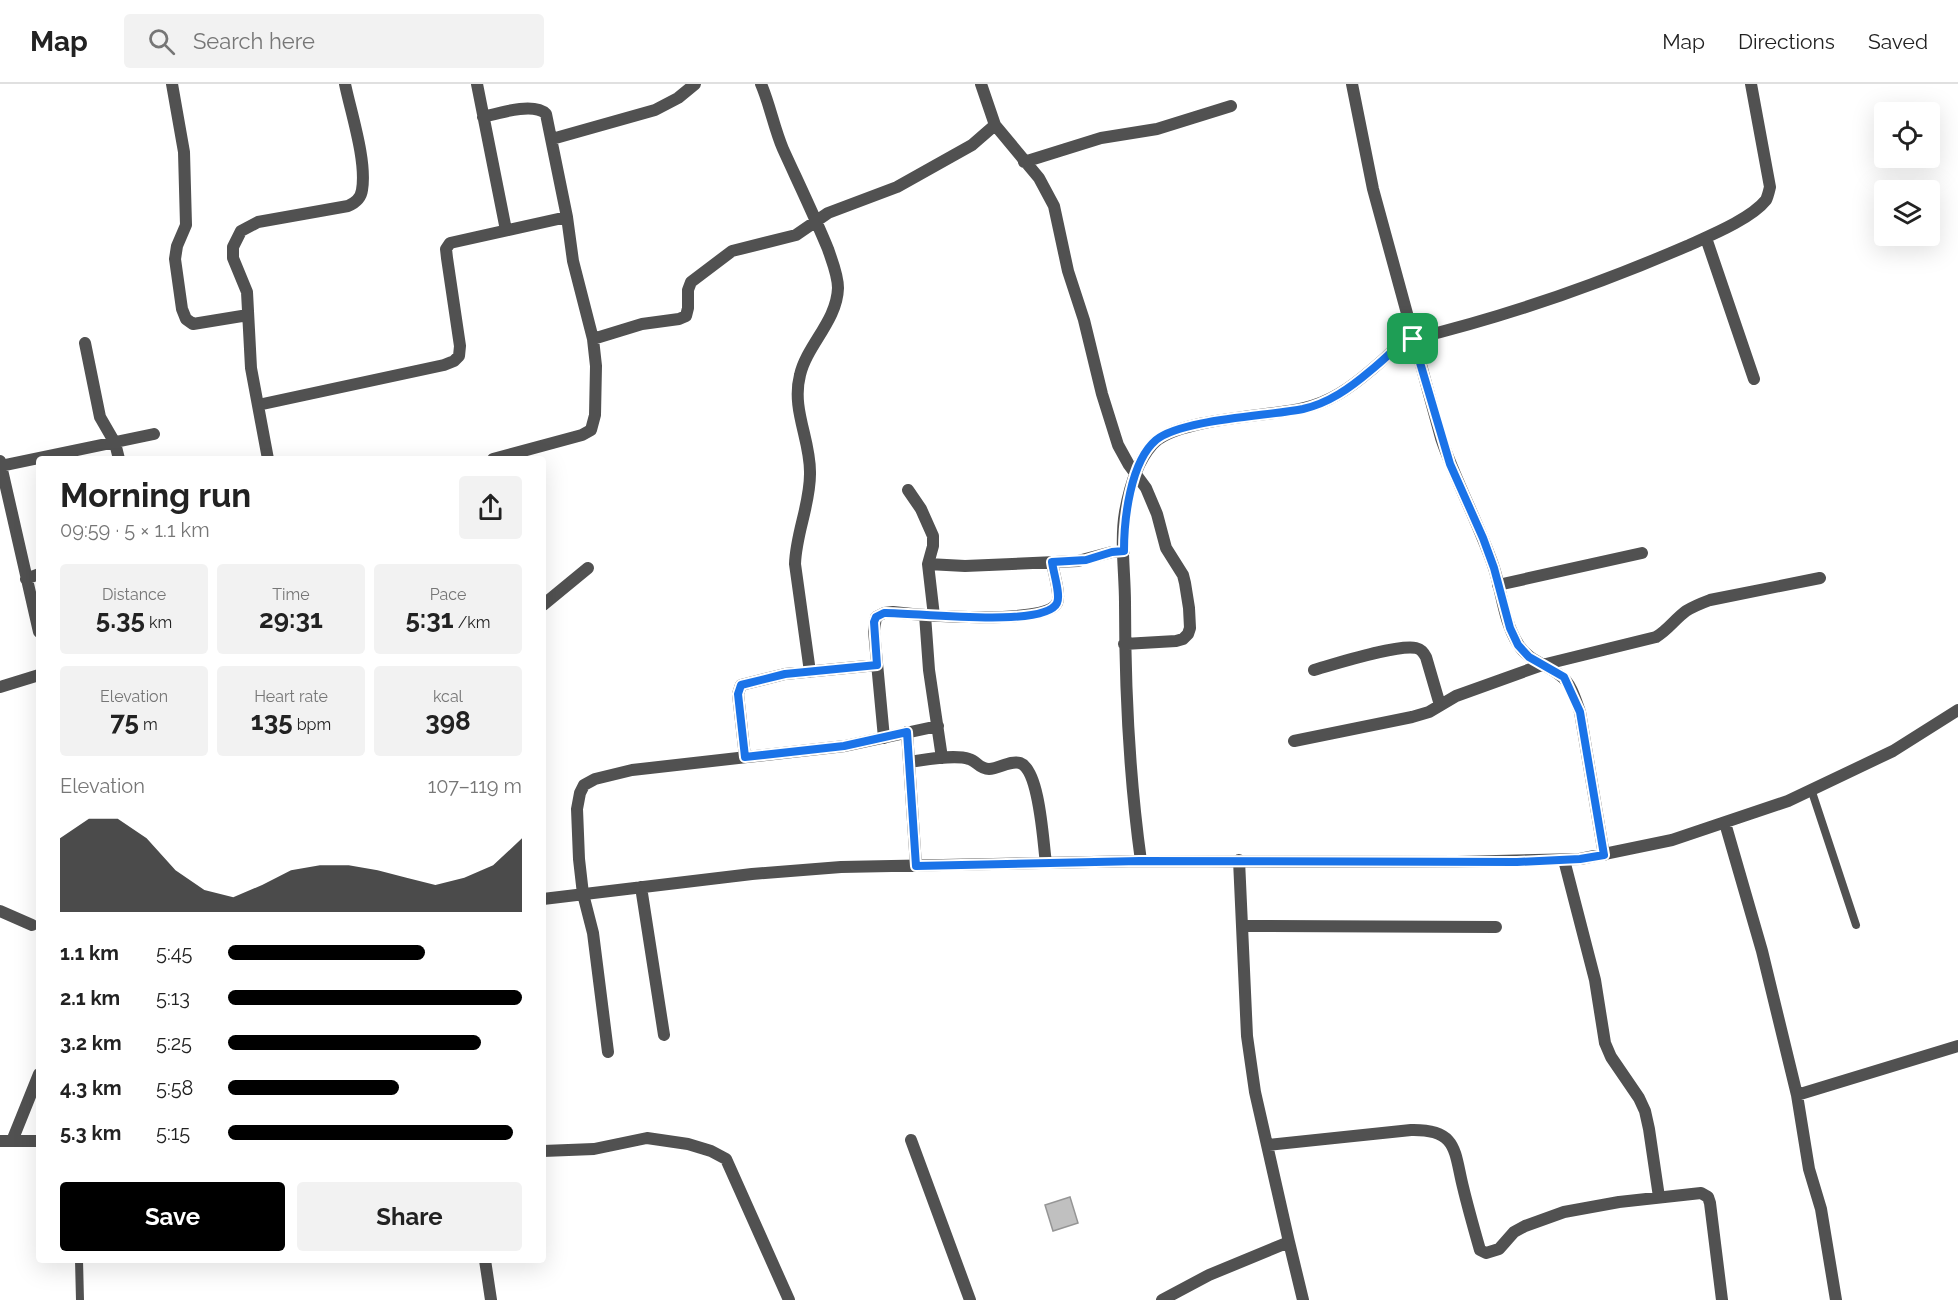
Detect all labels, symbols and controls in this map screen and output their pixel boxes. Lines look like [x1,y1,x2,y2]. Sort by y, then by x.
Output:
search box [124,14,544,68]
text: Map [30,25,88,58]
icon: search [145,25,178,58]
text: Search here [193,28,315,54]
text: Map [1662,29,1705,54]
text: Directions [1738,29,1835,54]
text: Saved [1868,29,1928,54]
map controls [1874,102,1940,246]
button: locate [1874,102,1940,168]
button: layers [1874,180,1940,246]
pin [1387,313,1438,364]
icon: arrive [1396,322,1429,355]
text: Morning run [60,476,251,515]
button: share [459,476,522,539]
text: 09:59 · 5 × 1.1 km [60,518,210,542]
text: Distance [102,585,166,604]
text: Time [272,585,310,604]
text: Pace [430,585,466,604]
text: 5.35 [96,604,145,634]
text: 29:31 [259,604,323,634]
text: 5:31 [405,604,454,634]
text: km [145,613,172,632]
text: /km [454,613,491,632]
text: Elevation [100,687,168,706]
text: Heart rate [254,687,328,706]
text: kcal [433,687,463,706]
text: 75 [110,706,139,736]
text: 135 [251,706,293,736]
text: 398 [425,706,471,736]
text: m [139,715,158,734]
text: bpm [293,715,331,734]
text: Elevation [60,774,145,798]
text: 107–119 m [428,774,522,798]
text: 1.1 km [60,941,119,965]
text: 5:45 [156,941,192,965]
text: 2.1 km [60,986,120,1010]
text: 5:13 [156,986,190,1010]
text: 3.2 km [60,1031,122,1055]
text: 5:25 [156,1031,192,1055]
text: 4.3 km [60,1076,122,1100]
text: 5:58 [156,1076,193,1100]
text: 5.3 km [60,1121,121,1145]
text: 5:15 [156,1121,190,1145]
button: Save [60,1182,285,1251]
button: Share [297,1182,522,1251]

